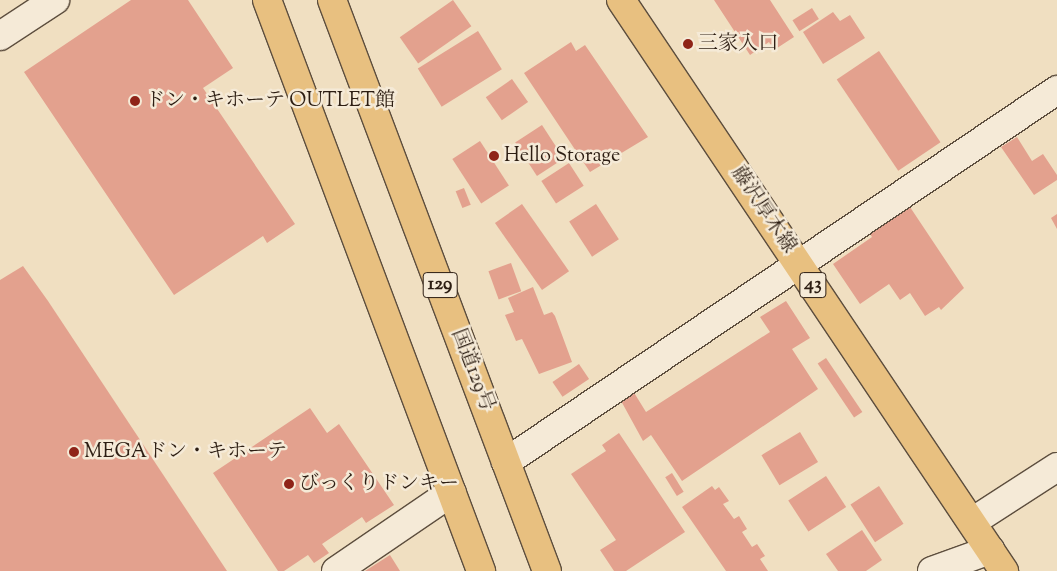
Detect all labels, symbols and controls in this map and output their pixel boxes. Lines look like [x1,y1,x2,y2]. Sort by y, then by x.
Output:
place label: 三家入口 [698,32,778,56]
marker: 三家入口 [682,38,694,50]
place label: ドン・キホーテ OUTLET館 [145,89,395,113]
marker: ドン・キホーテ OUTLET館 [129,95,141,107]
place label: Hello Storage [504,144,620,168]
marker: Hello Storage [488,150,500,162]
street label: 藤沢厚木線 [725,162,801,258]
road number: 129 [422,268,458,302]
road number: 43 [799,268,827,302]
street label: 国道129号 [445,326,499,414]
place label: MEGAドン・キホーテ [84,440,287,464]
marker: MEGAドン・キホーテ [68,446,80,458]
place label: びっくりドンキー [299,472,459,496]
marker: びっくりドンキー [283,478,295,490]

